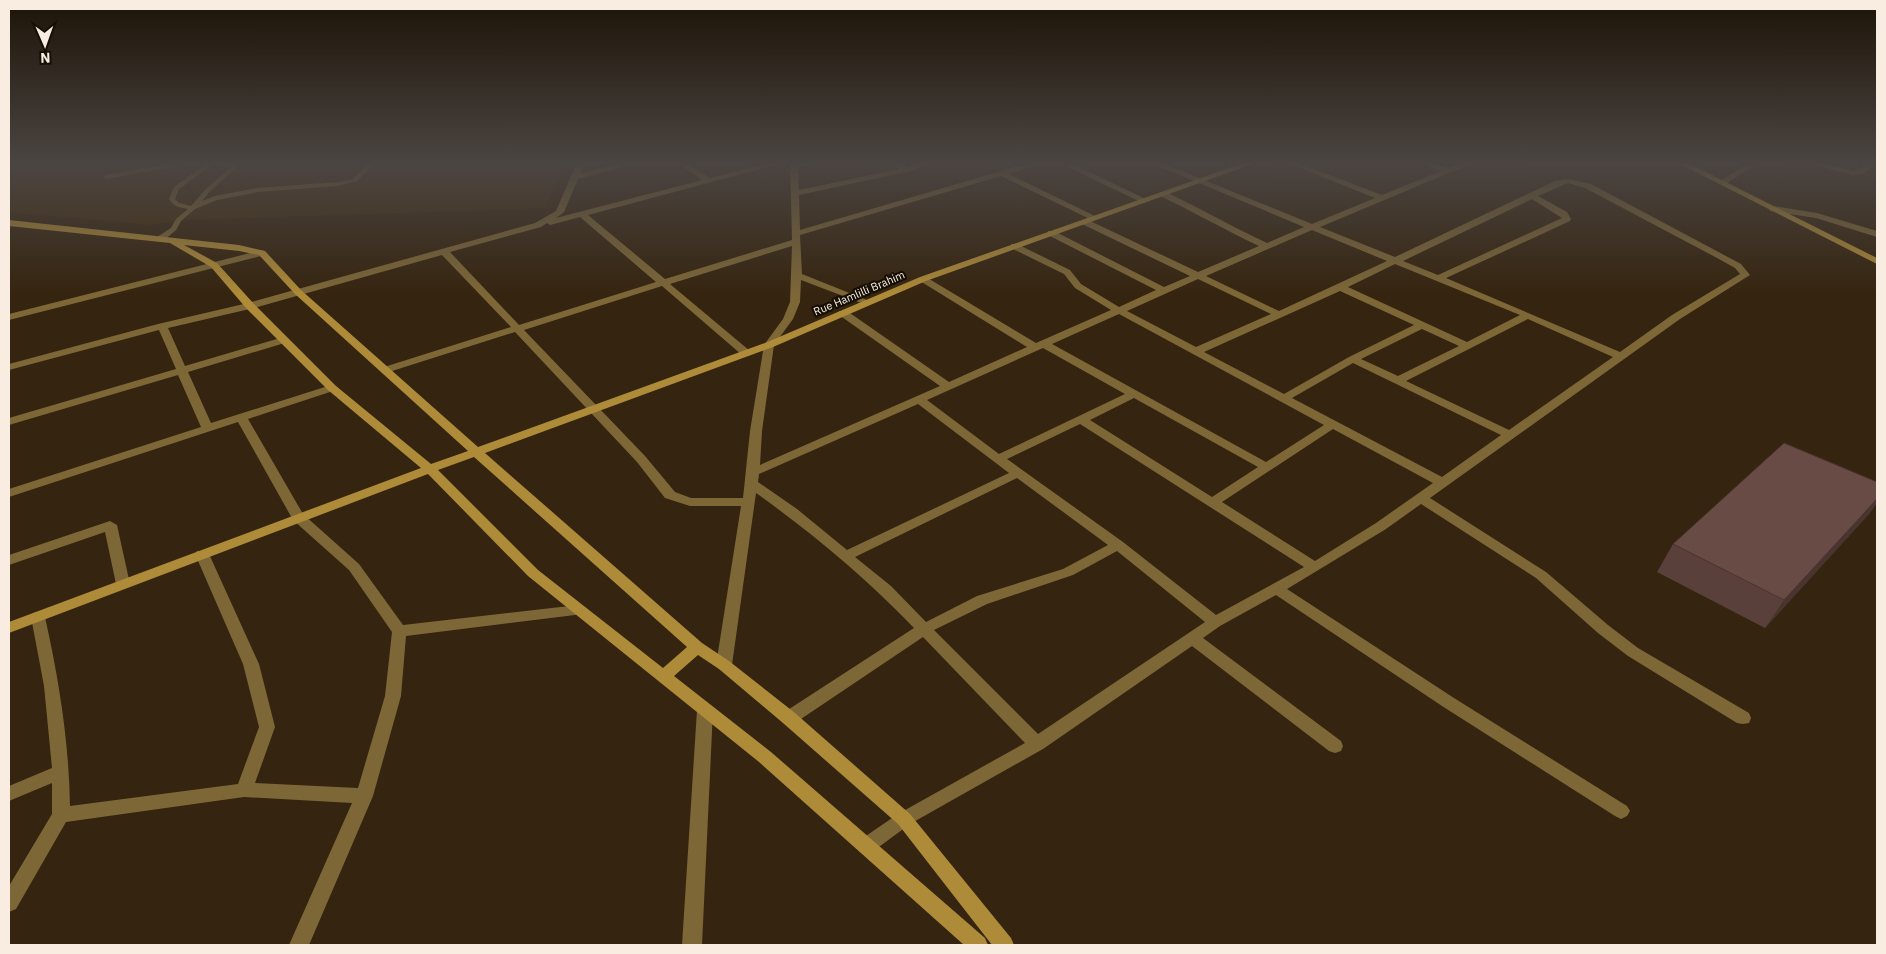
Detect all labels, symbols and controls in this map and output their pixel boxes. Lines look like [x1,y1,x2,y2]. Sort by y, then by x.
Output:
north arrow [20,20,70,70]
text: N [40,49,51,67]
street label: Rue Hamlilli Brahim [811,267,907,319]

